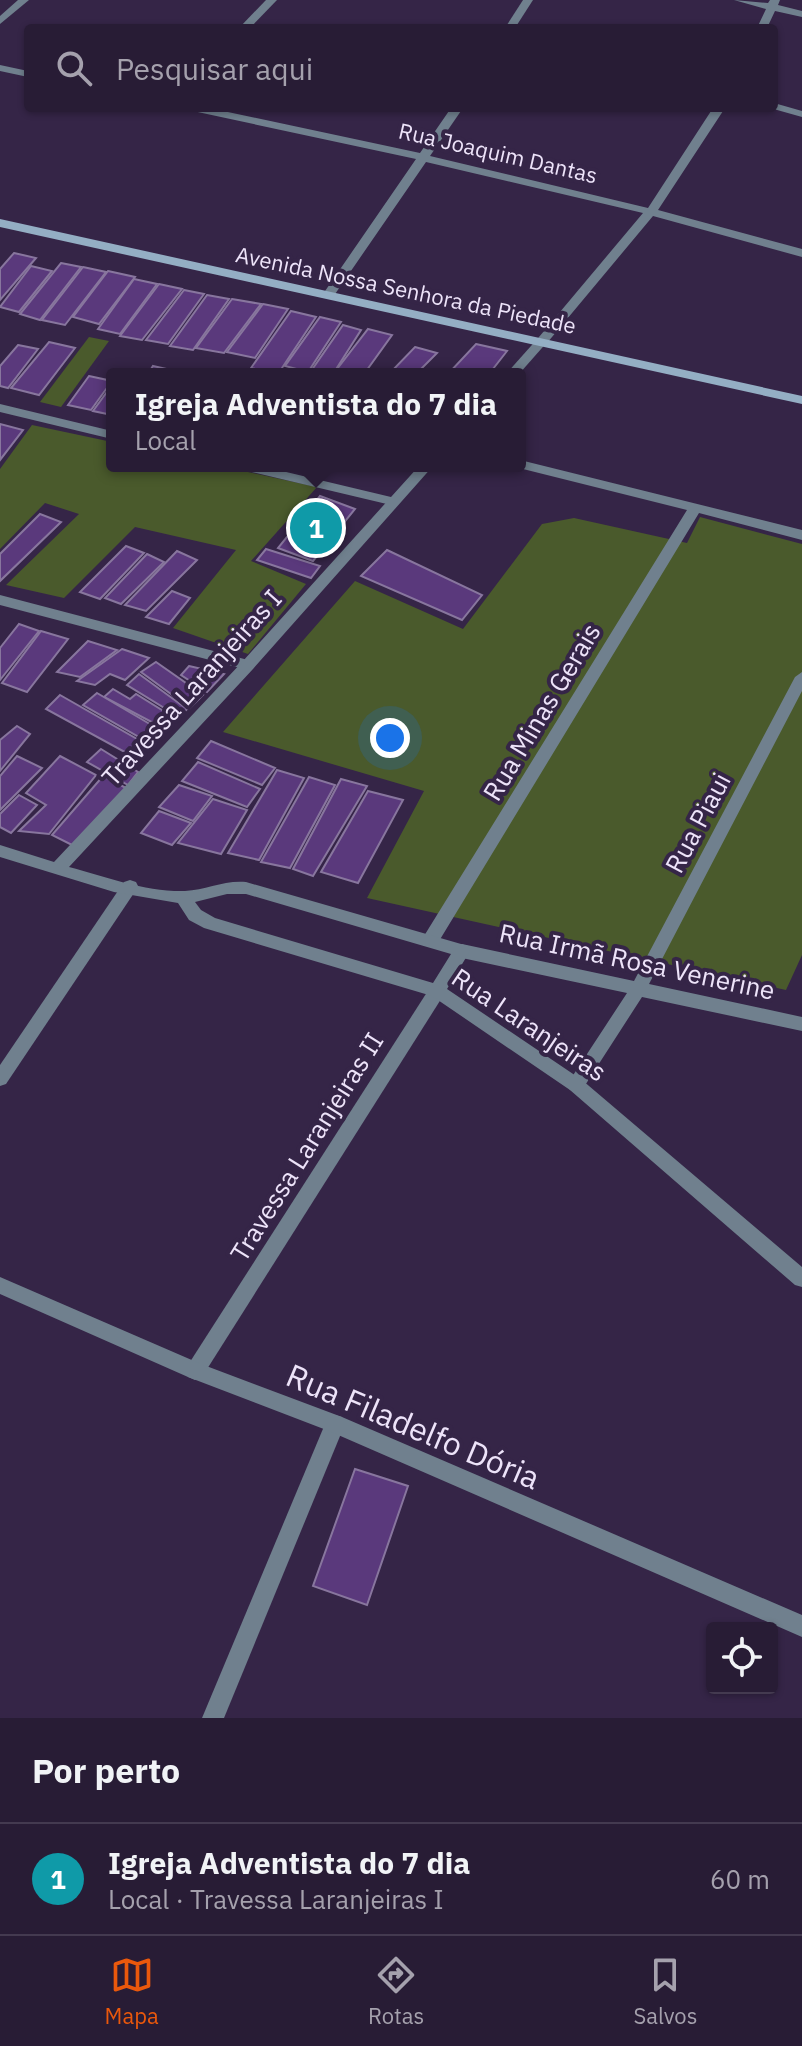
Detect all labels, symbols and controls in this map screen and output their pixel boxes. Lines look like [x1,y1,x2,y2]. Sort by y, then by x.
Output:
search box [24,24,778,112]
icon: search [52,46,96,90]
text: Pesquisar aqui [116,49,313,88]
street label: Rua Joaquim Dantas [396,116,600,189]
street label: Avenida Nossa Senhora da Piedade [233,239,579,340]
popup [106,368,526,472]
text: Igreja Adventista do 7 dia [135,384,497,423]
text: Local [135,423,196,457]
pin: 1 [290,498,342,558]
street label: Travessa Laranjeiras I [94,582,289,793]
street label: Rua Minas Gerais [475,616,608,807]
your location [370,718,410,758]
street label: Rua Piaui [657,766,738,879]
street label: Rua Irmã Rosa Venerine [496,915,778,1007]
street label: Rua Laranjeiras [446,960,614,1089]
street label: Travessa Laranjeiras II [222,1026,391,1267]
street label: Rua Filadelfo Dória [280,1354,547,1499]
map controls [706,1622,778,1694]
button: locate [706,1622,778,1694]
text: Por perto [32,1748,180,1792]
text: Igreja Adventista do 7 dia [108,1843,470,1882]
text: 1 [50,1862,66,1896]
text: 60 m [710,1862,770,1896]
text: Local · Travessa Laranjeiras I [108,1882,444,1916]
tab: Mapa [105,1953,159,2030]
tab: Rotas [368,1953,424,2030]
tab: Salvos [633,1953,697,2030]

